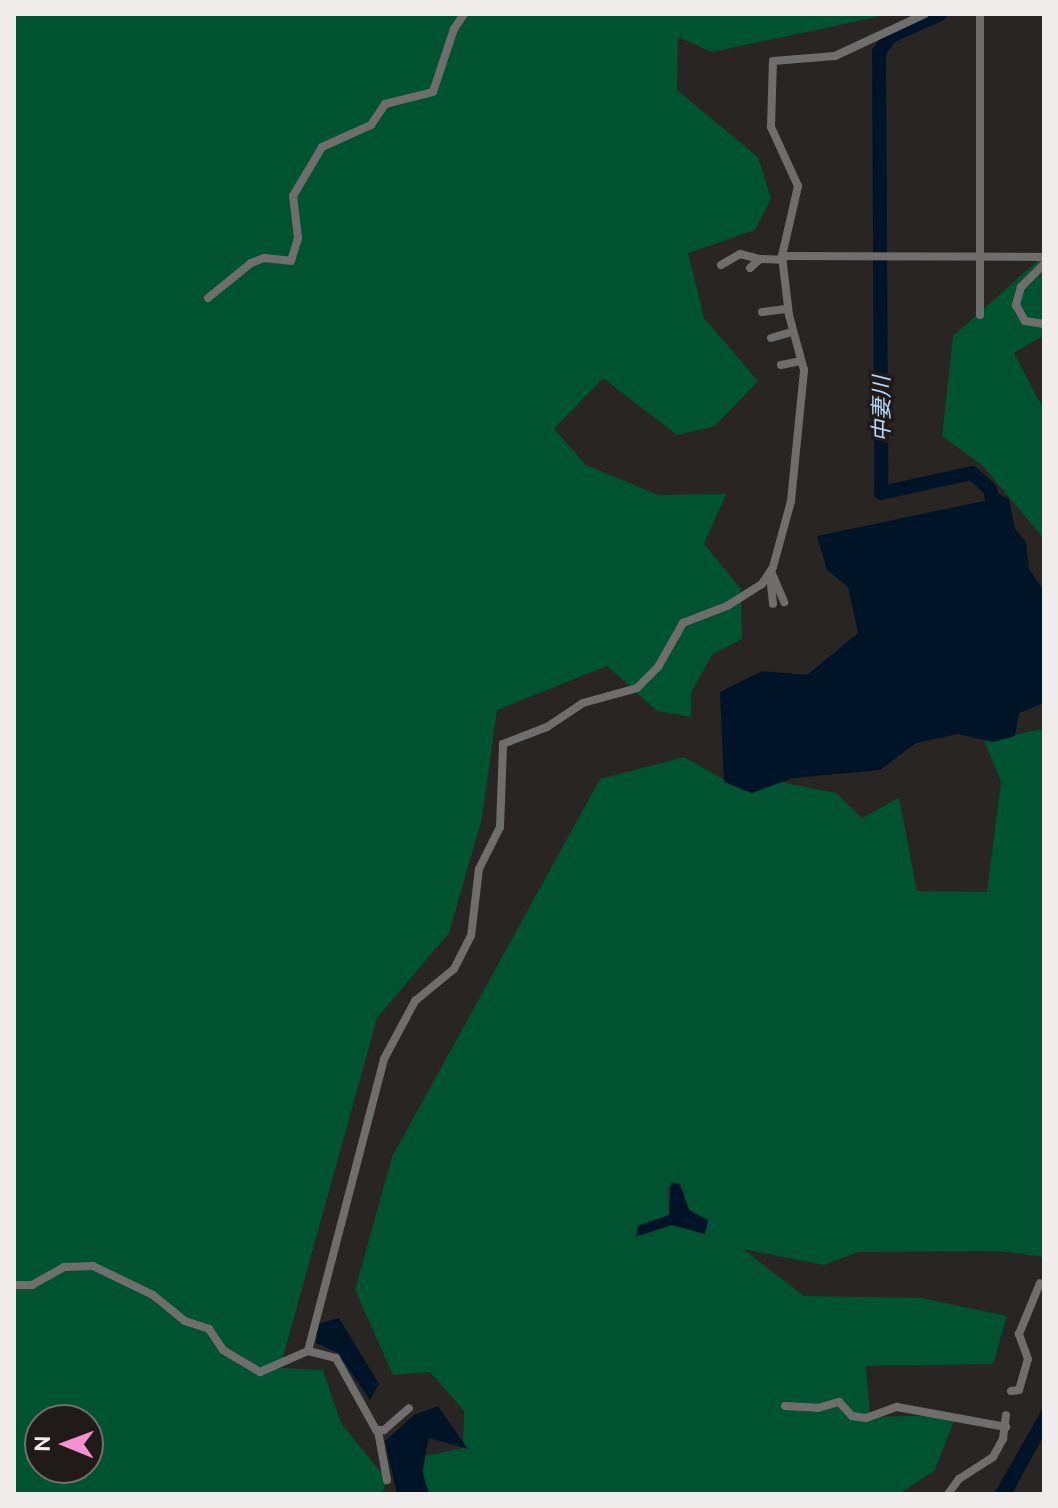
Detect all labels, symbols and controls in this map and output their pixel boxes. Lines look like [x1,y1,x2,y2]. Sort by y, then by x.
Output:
water label: 中妻川 [868,376,894,442]
north arrow [24,1404,104,1484]
text: N [29,1435,54,1452]

